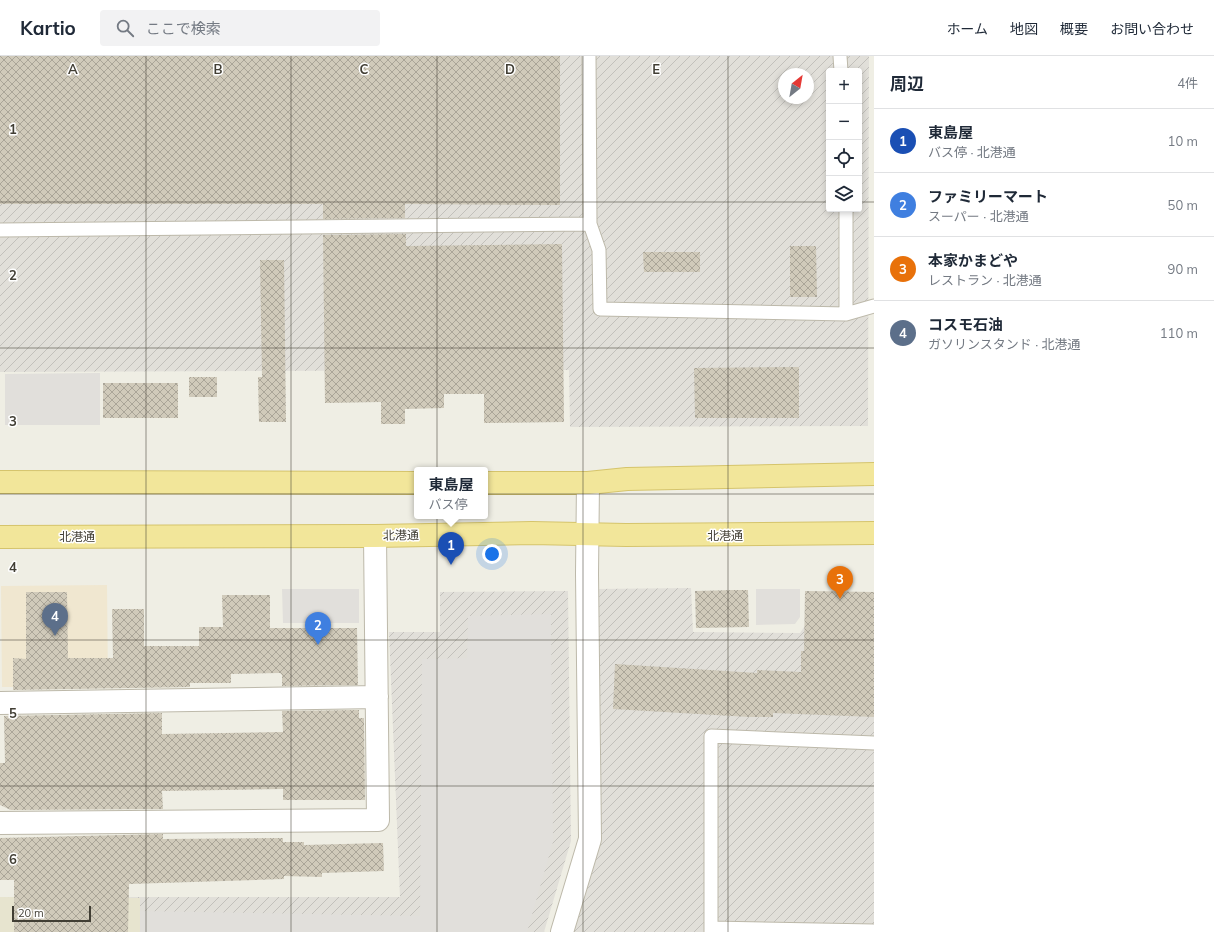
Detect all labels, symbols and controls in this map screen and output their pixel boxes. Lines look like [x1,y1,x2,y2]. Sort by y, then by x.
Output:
search box [100,10,380,46]
text: Kartio [20,16,76,40]
icon: search [114,17,136,39]
text: ここで検索 [146,19,221,38]
text: ホーム [946,20,988,38]
text: 地図 [1010,20,1038,38]
text: 概要 [1060,20,1088,38]
text: お問い合わせ [1110,20,1194,38]
text: A [68,61,78,77]
text: B [214,61,223,77]
text: C [360,61,369,77]
text: D [505,61,515,77]
text: E [652,61,660,77]
north arrow [778,68,814,104]
map controls [826,68,862,212]
button: + [826,68,862,104]
text: 周辺 [890,73,924,94]
text: 4件 [1177,75,1198,91]
button: − [826,104,862,140]
text: 1 [9,121,17,137]
text: 東島屋 [928,123,973,142]
text: 1 [899,133,907,149]
text: 10 m [1168,133,1198,149]
button: locate [826,140,862,176]
text: バス停 · 北港通 [928,144,1016,160]
button: layers [826,176,862,212]
text: ファミリーマート [928,187,1048,206]
text: 2 [899,197,907,213]
text: 50 m [1168,197,1198,213]
text: スーパー · 北港通 [928,208,1029,224]
text: 本家かまどや [928,251,1018,270]
text: 3 [899,261,907,277]
text: 90 m [1168,261,1198,277]
text: 2 [9,267,17,283]
text: レストラン · 北港通 [928,272,1042,288]
text: コスモ石油 [928,315,1003,334]
text: 4 [899,325,907,341]
text: 110 m [1160,325,1198,341]
text: ガソリンスタンド · 北港通 [928,336,1081,352]
text: 3 [9,413,17,429]
popup [414,467,488,519]
text: 東島屋 [428,475,474,494]
text: バス停 [428,496,468,512]
street label: 北港通 [383,527,419,543]
street label: 北港通 [707,528,743,543]
street label: 北港通 [59,529,95,544]
pin: 1 [438,532,464,565]
your location [482,544,502,564]
text: 4 [9,559,17,575]
pin: 3 [827,566,853,599]
pin: 4 [42,603,68,636]
pin: 2 [305,612,331,645]
text: 5 [9,705,17,721]
text: 6 [9,851,17,867]
scale bar [12,904,91,923]
text: 20 m [18,906,44,920]

